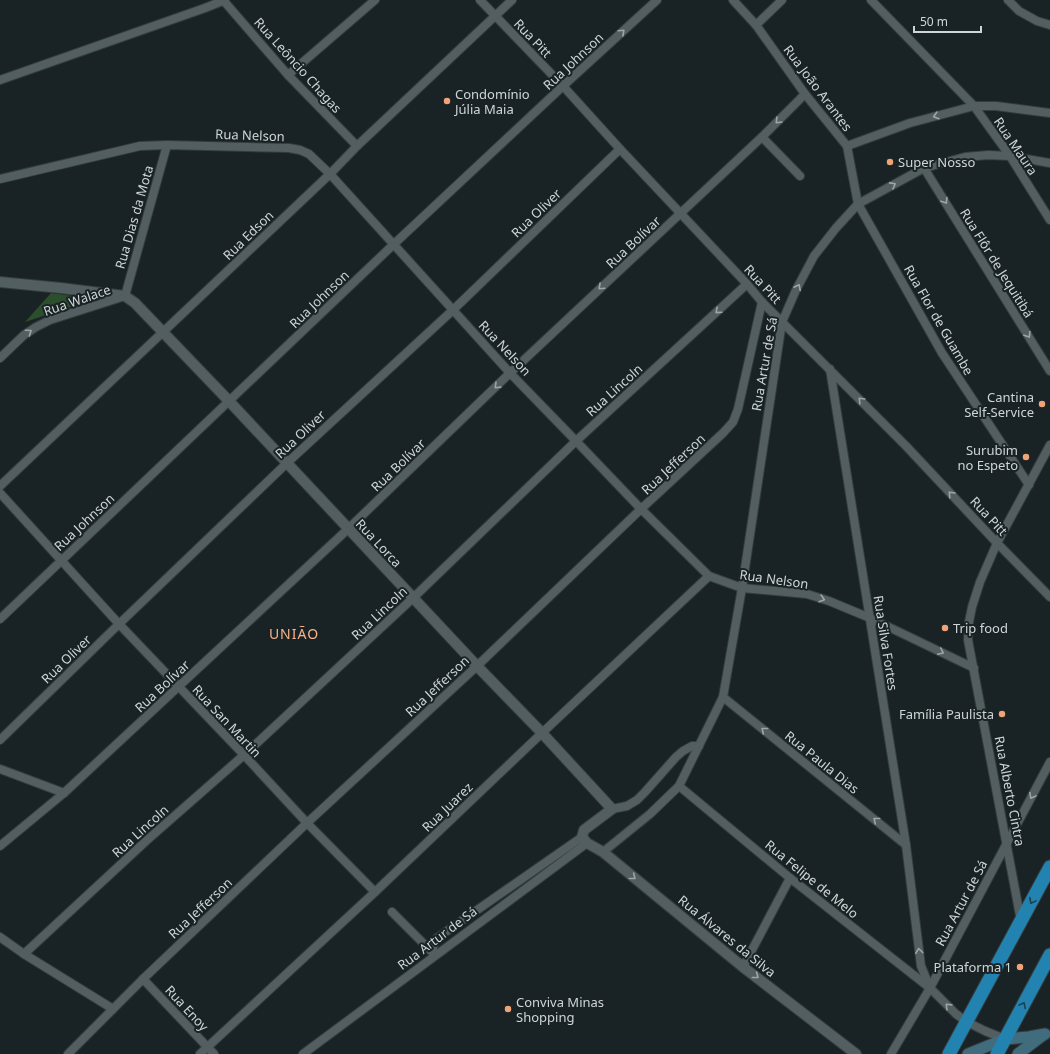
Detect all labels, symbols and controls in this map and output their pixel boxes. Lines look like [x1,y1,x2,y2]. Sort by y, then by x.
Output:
scale bar [914,8,981,34]
street label: Rua Leôncio Chagas [250,13,346,117]
text: 50 m [920,13,948,30]
street label: Rua Pitt [510,15,556,62]
street label: Rua Johnson [539,28,607,94]
one-way arrow [617,29,625,36]
street label: Rua João Arantes [780,41,856,135]
place label: Condomínio Júlia Maia [453,85,530,118]
marker: Condomínio Júlia Maia [442,96,452,106]
one-way arrow [933,111,940,120]
street label: Rua Maura [990,113,1042,179]
one-way arrow [775,116,783,124]
street label: Rua Nelson [215,125,285,145]
place label: Super Nosso [898,153,975,171]
marker: Super Nosso [885,157,895,167]
street label: Rua Dias da Mota [111,163,157,271]
one-way arrow [889,183,896,190]
street label: Rua Oliver [507,184,565,241]
one-way arrow [940,197,948,204]
street label: Rua Flôr de Jequitibá [956,205,1038,321]
street label: Rua Edson [219,206,277,264]
street label: Rua Bolívar [602,211,665,272]
street label: Rua Pitt [740,261,786,308]
street label: Rua Flor de Guambe [900,262,978,378]
street label: Rua Johnson [285,266,353,332]
street label: Rua Walace [41,280,113,320]
one-way arrow [599,282,606,289]
one-way arrow [793,283,801,291]
one-way arrow [715,306,723,314]
street label: Rua Nelson [475,316,535,380]
street label: Rua Artur de Sá [747,316,781,412]
one-way arrow [25,329,32,337]
one-way arrow [1023,331,1030,338]
street label: Rua Lincoln [582,360,646,420]
one-way arrow [494,381,502,389]
place label: Cantina Self-Service [964,388,1034,421]
one-way arrow [858,397,866,405]
marker: Cantina Self-Service [1037,399,1047,409]
street label: Rua Oliver [271,406,330,462]
street label: Rua Jefferson [637,430,709,498]
street label: Rua Bolívar [367,434,430,495]
place label: Surubim no Espeto [957,441,1018,474]
marker: Surubim no Espeto [1021,452,1031,462]
street label: Rua Johnson [50,489,118,555]
one-way arrow [949,491,956,499]
street label: Rua Pitt [966,493,1012,540]
street label: Rua Lorca [352,515,406,571]
street label: Rua Nelson [738,565,810,593]
street label: Rua Lincoln [347,582,411,644]
one-way arrow [818,594,825,603]
street label: Rua Silva Fortes [870,594,902,692]
place label: Trip food [953,619,1008,637]
marker: Trip food [940,623,950,633]
district label: UNIÃO [269,624,319,643]
street label: Rua Oliver [37,630,95,687]
one-way arrow [936,647,944,655]
street label: Rua Jefferson [401,652,473,720]
street label: Rua Bolívar [131,655,194,716]
street label: Rua San Martin [189,681,265,761]
place label: Família Paulista [899,705,994,723]
marker: Família Paulista [997,709,1007,719]
one-way arrow [761,727,768,734]
street label: Rua Paula Dias [781,727,863,797]
street label: Rua Alberto Cintra [990,734,1030,848]
street label: Rua Juarez [418,778,476,836]
one-way arrow [1029,792,1037,799]
street label: Rua Lincoln [108,801,172,861]
one-way arrow [874,818,881,825]
street label: Rua Felipe de Melo [762,836,863,922]
street label: Rua Artur de Sá [931,857,991,949]
one-way arrow [629,872,636,879]
street label: Rua Jefferson [164,874,236,942]
street label: Rua Álvares da Silva [674,891,780,981]
one-way arrow [1029,897,1037,904]
street label: Rua Artur de Sá [394,902,480,974]
one-way arrow [915,948,924,954]
place label: Plataforma 1 [934,958,1012,976]
marker: Plataforma 1 [1015,962,1025,972]
one-way arrow [751,972,758,979]
street label: Rua Enoy [161,981,213,1035]
place label: Conviva Minas Shopping [516,993,604,1026]
one-way arrow [1018,1002,1026,1010]
one-way arrow [945,1003,953,1011]
marker: Conviva Minas Shopping [503,1004,513,1014]

